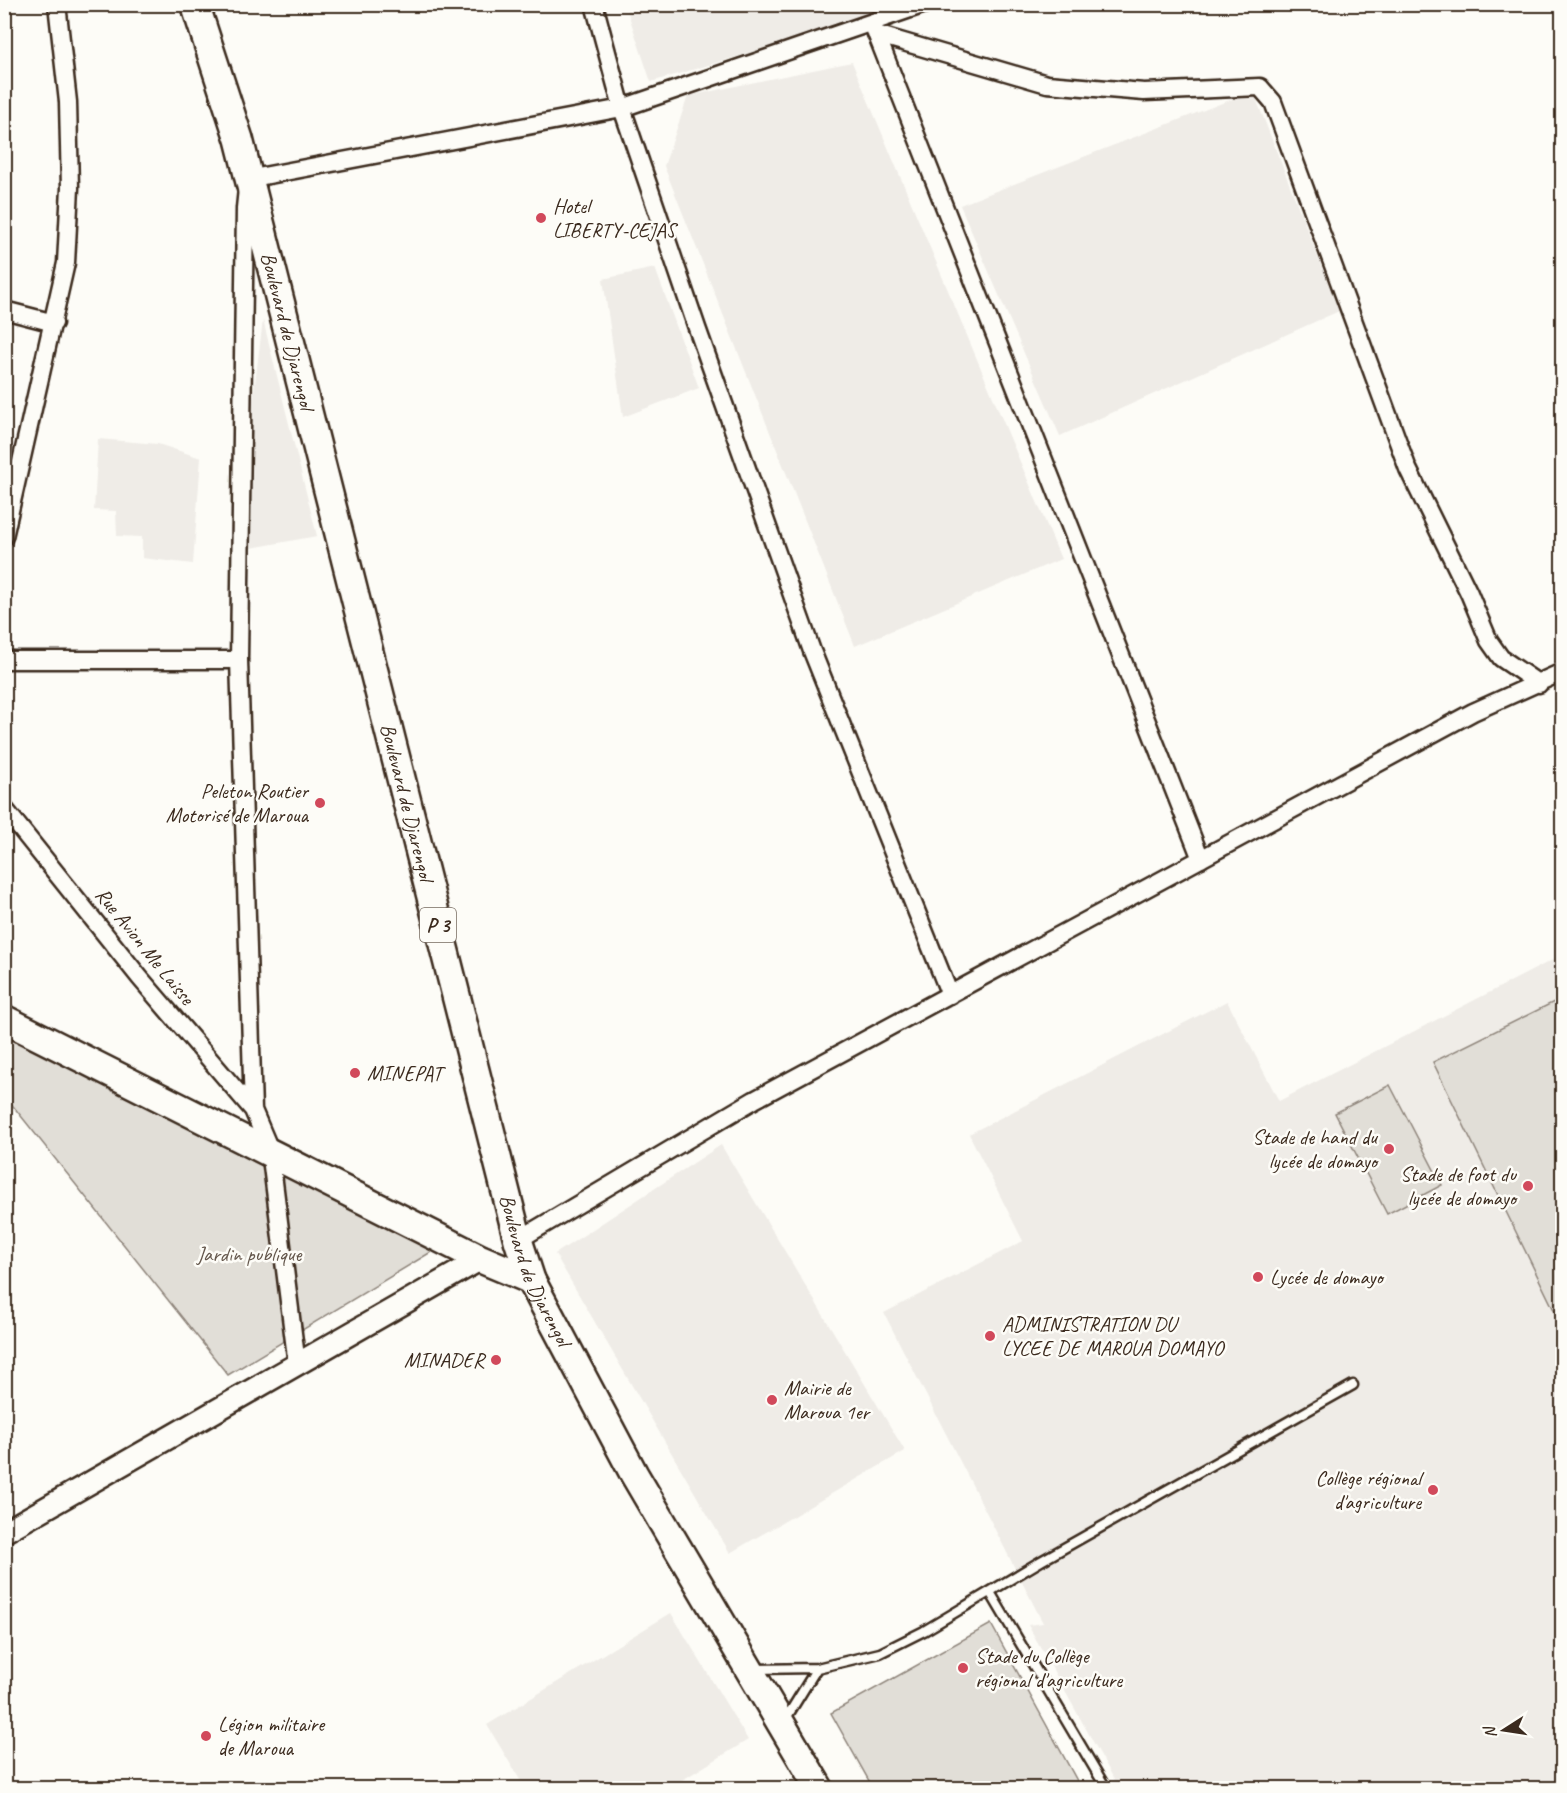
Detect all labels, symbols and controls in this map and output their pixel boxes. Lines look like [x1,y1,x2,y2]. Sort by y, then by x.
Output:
place label: Hotel LIBERTY-CEJAS [553,193,678,243]
marker: Hotel LIBERTY-CEJAS [534,211,548,225]
street label: Boulevard de Djarengol [255,250,321,416]
street label: Boulevard de Djarengol [375,721,440,887]
place label: Peleton Routier Motorisé de Maroua [166,778,310,828]
marker: Peleton Routier Motorisé de Maroua [313,796,327,810]
street label: Rue Avion Me Laisse [90,882,201,1011]
road number: P 3 [420,908,456,942]
place label: MINEPAT [367,1060,446,1086]
marker: MINEPAT [348,1066,362,1080]
place label: Stade de hand du lycée de domayo [1252,1124,1380,1174]
marker: Stade de hand du lycée de domayo [1382,1142,1396,1156]
place label: Stade de foot du lycée de domayo [1400,1161,1519,1211]
marker: Stade de foot du lycée de domayo [1521,1179,1535,1193]
street label: Boulevard de Djarengol [494,1192,578,1353]
park label: Jardin publique [196,1241,302,1267]
place label: Lycée de domayo [1270,1264,1385,1290]
marker: Lycée de domayo [1251,1270,1265,1284]
place label: ADMINISTRATION DU LYCEE DE MAROUA DOMAYO [1002,1311,1226,1361]
marker: ADMINISTRATION DU LYCEE DE MAROUA DOMAYO [983,1329,997,1343]
place label: MINADER [404,1347,487,1373]
marker: MINADER [489,1353,503,1367]
place label: Mairie de Maroua 1er [784,1375,872,1425]
marker: Mairie de Maroua 1er [765,1393,779,1407]
place label: Collège régional d'agriculture [1315,1465,1424,1515]
marker: Collège régional d'agriculture [1426,1483,1440,1497]
place label: Stade du Collège régional d'agriculture [975,1643,1123,1693]
marker: Stade du Collège régional d'agriculture [956,1661,970,1675]
north arrow [1474,1700,1534,1760]
place label: Légion militaire de Maroua [218,1711,326,1761]
text: N [1479,1723,1501,1740]
marker: Légion militaire de Maroua [199,1729,213,1743]

